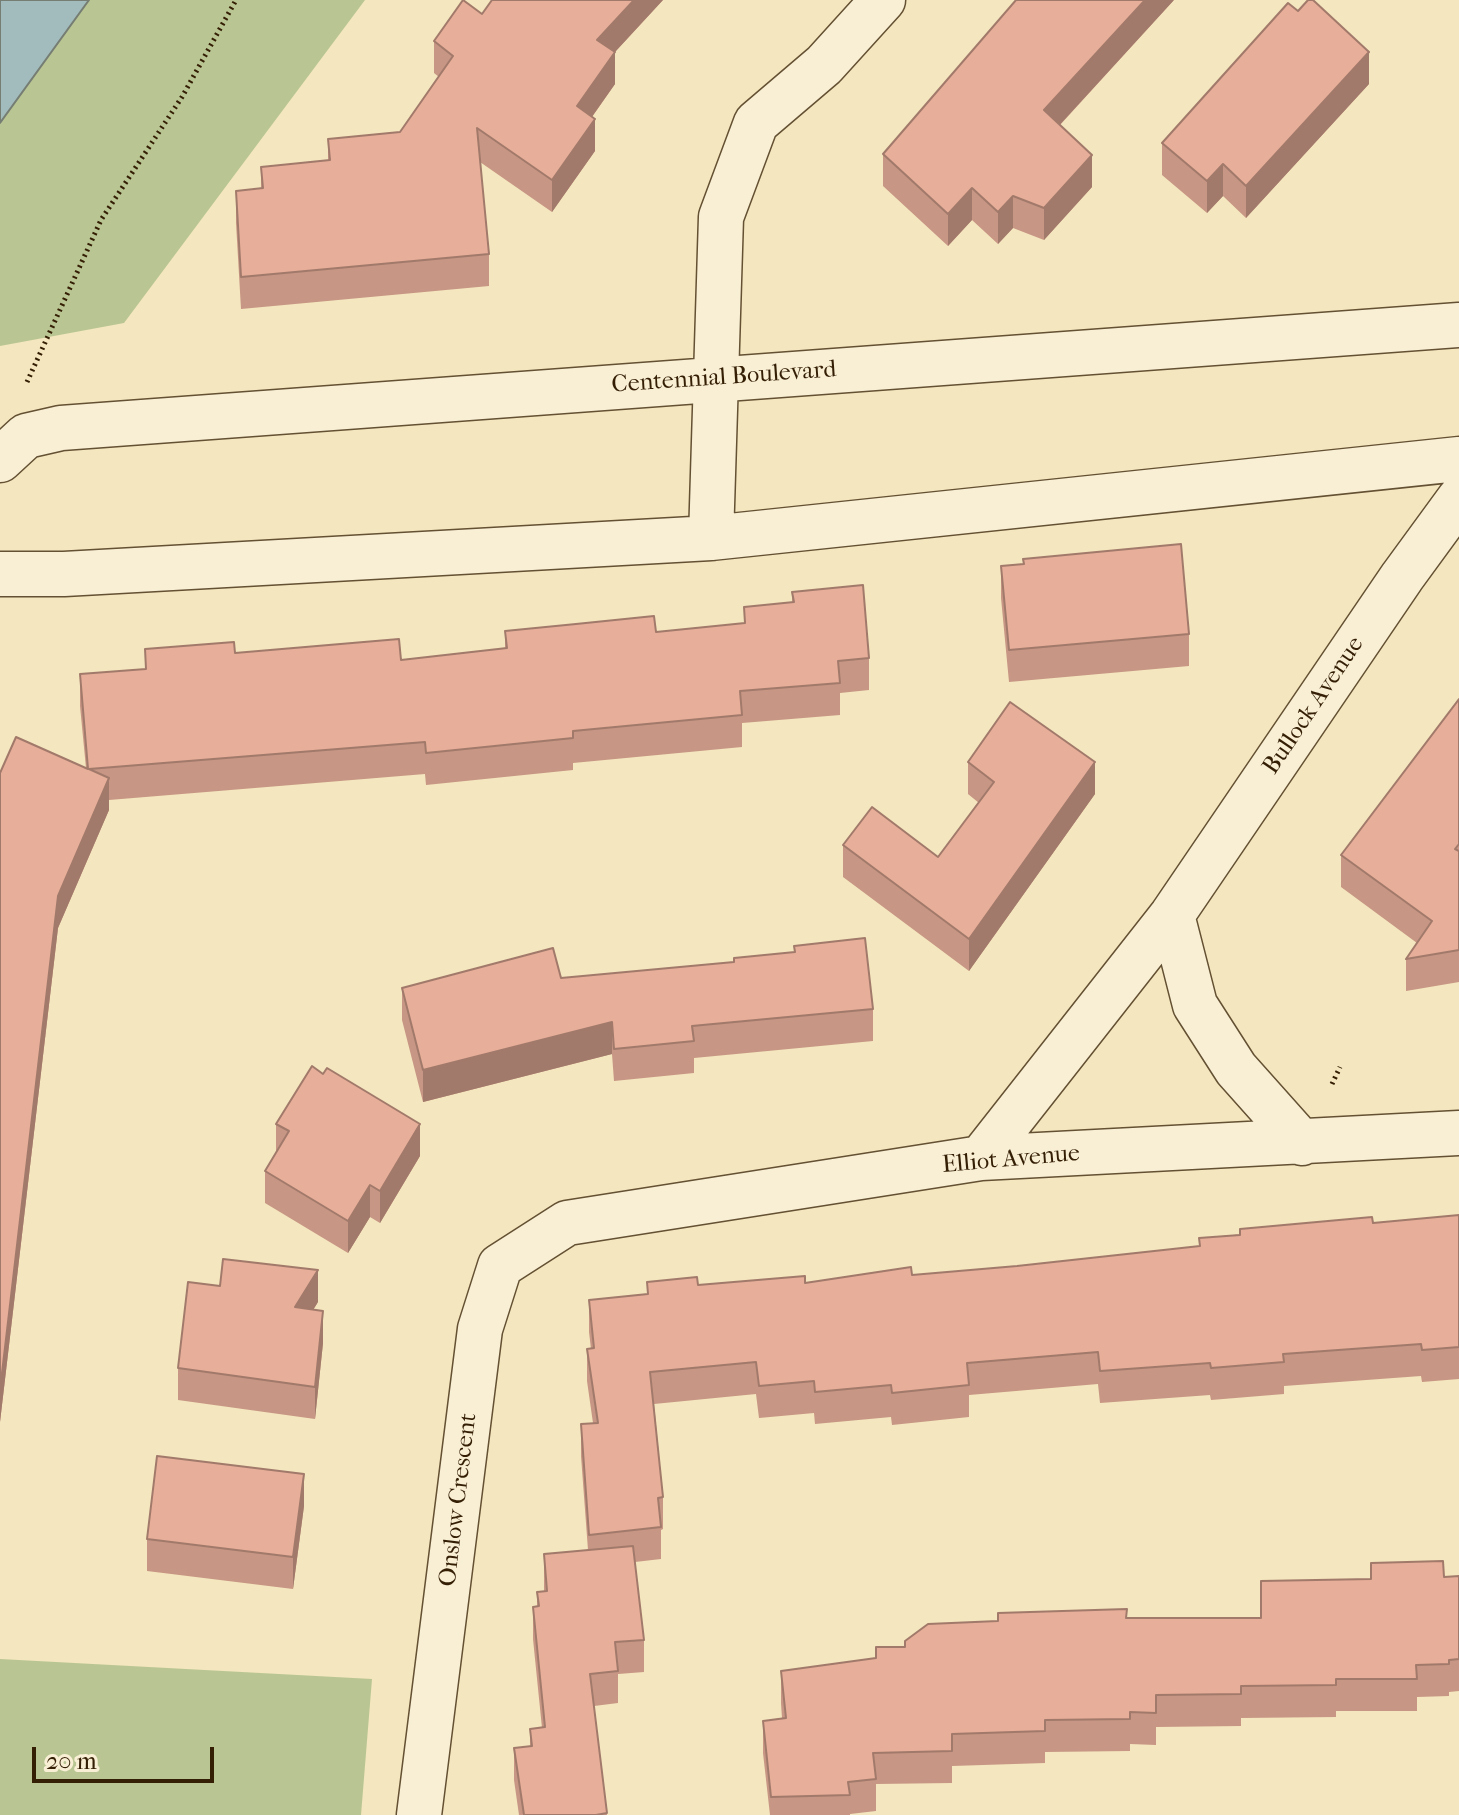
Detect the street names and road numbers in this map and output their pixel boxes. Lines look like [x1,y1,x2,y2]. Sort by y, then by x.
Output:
street label: Centennial Boulevard [611,356,837,400]
street label: Bullock Avenue [1257,632,1371,780]
street label: Elliot Avenue [941,1140,1081,1180]
street label: Onslow Crescent [434,1412,484,1588]

